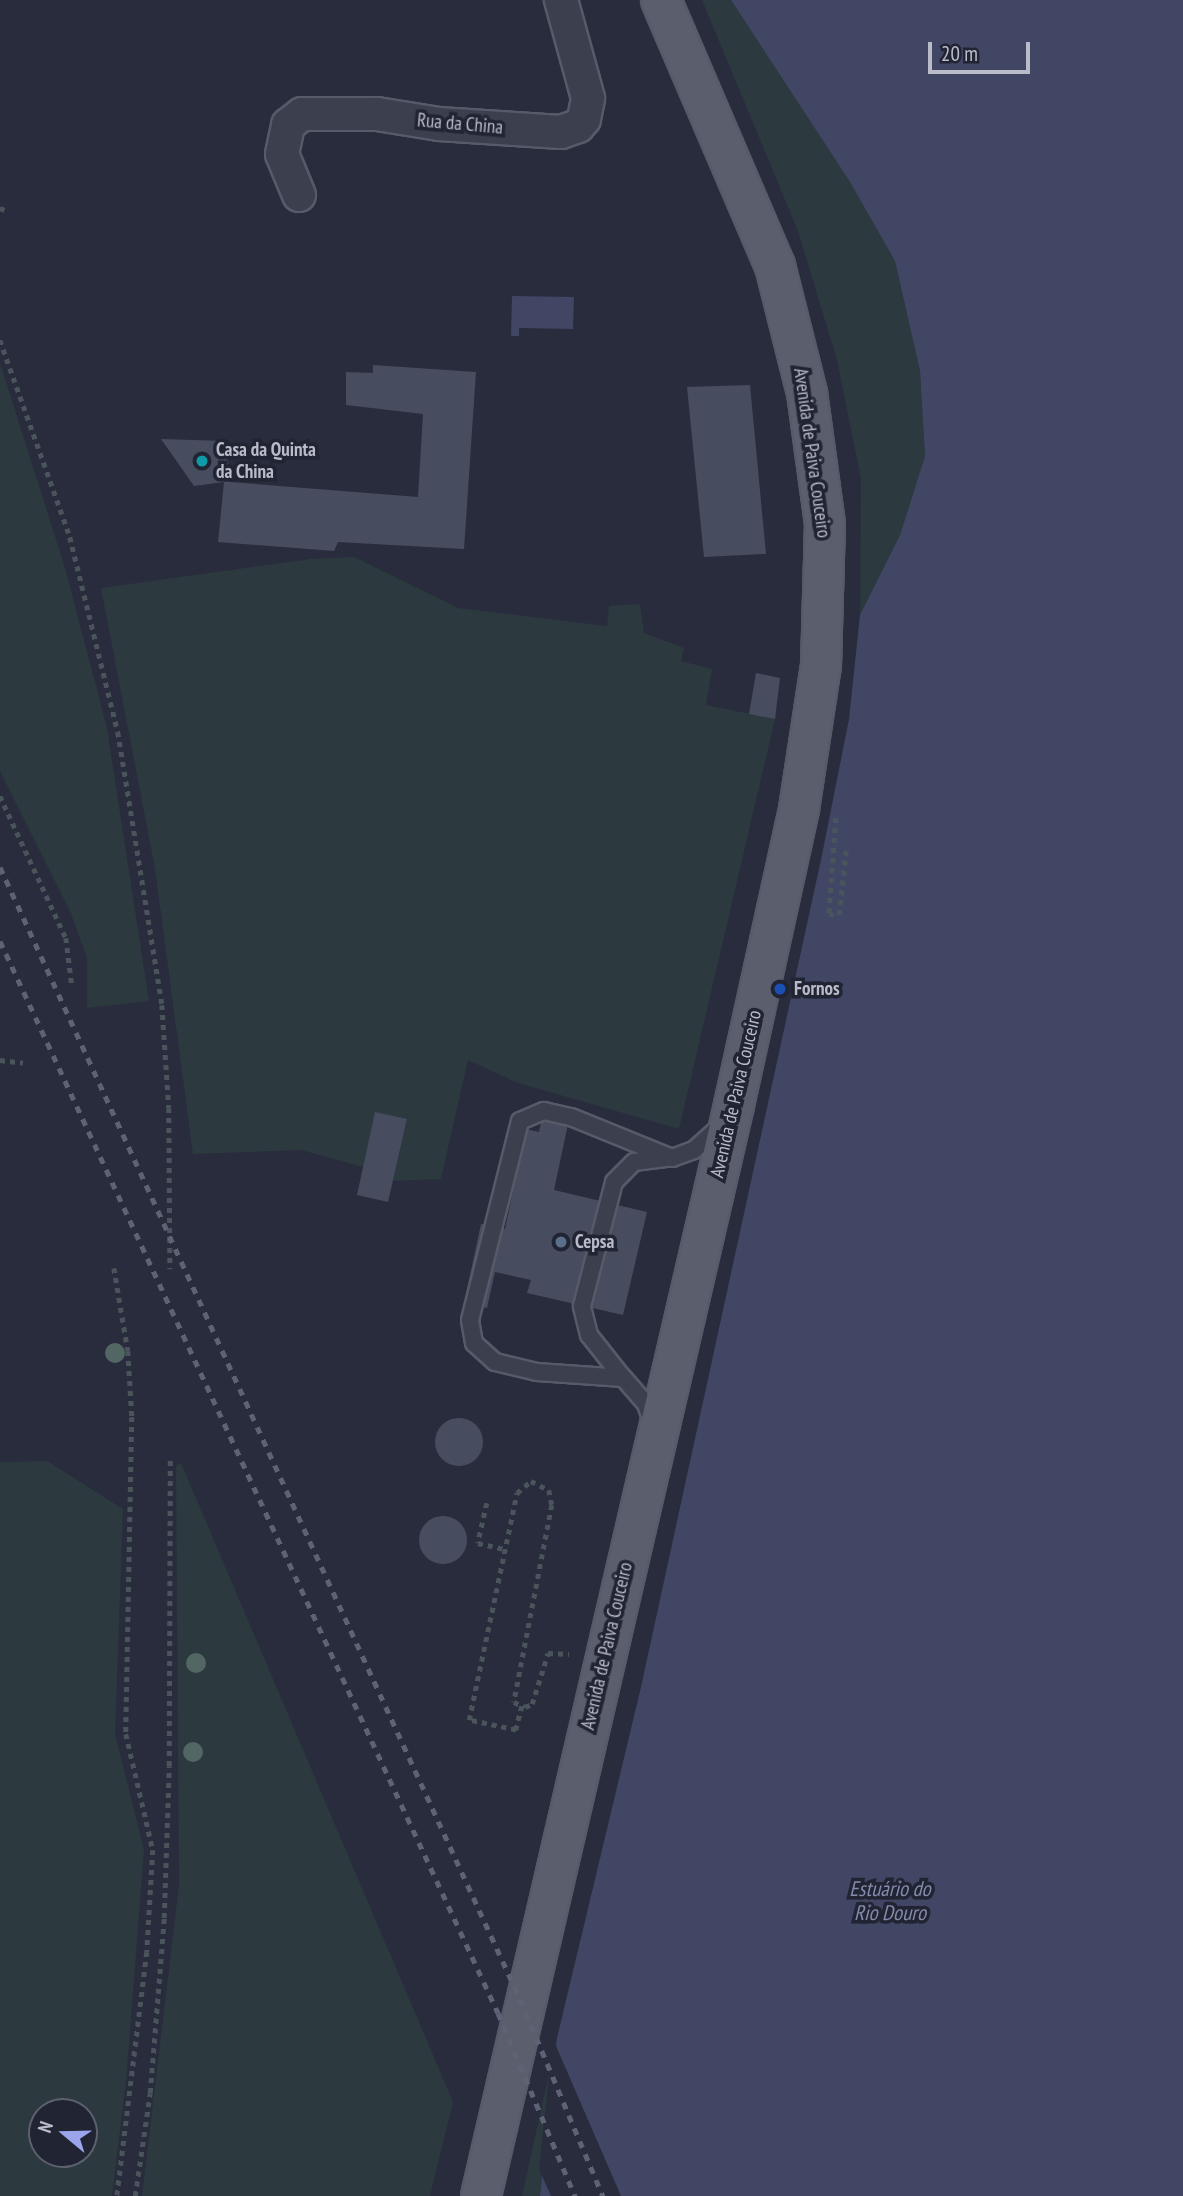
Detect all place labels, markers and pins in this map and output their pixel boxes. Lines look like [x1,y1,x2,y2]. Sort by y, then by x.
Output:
place label: Casa da Quinta da China [216,439,316,483]
marker: Casa da Quinta da China [194,453,210,469]
place label: Fornos [794,978,840,1000]
marker: Fornos [772,981,788,997]
place label: Cepsa [575,1231,614,1253]
marker: Cepsa [553,1234,569,1250]

